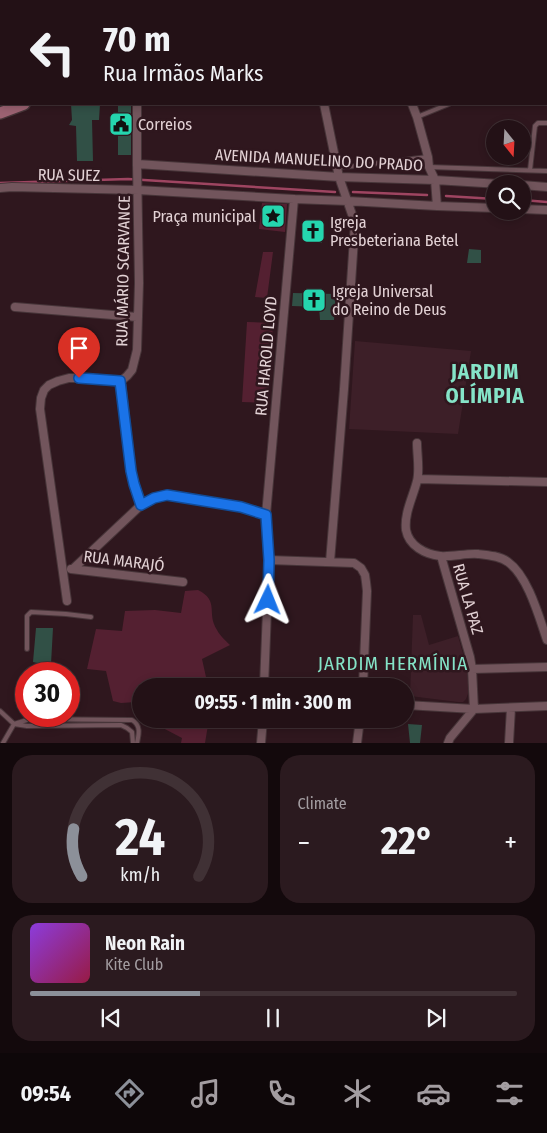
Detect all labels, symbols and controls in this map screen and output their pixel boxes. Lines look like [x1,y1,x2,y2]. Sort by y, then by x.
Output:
text: 70 m [103,18,171,60]
icon: left [20,20,85,85]
text: Rua Irmãos Marks [103,60,263,87]
public building icon: Correios [108,111,134,137]
place label: Correios [138,115,192,134]
north arrow [486,120,531,165]
map controls [486,120,531,220]
street label: AVENIDA MANUELINO DO PRADO [215,145,423,175]
street label: RUA SUEZ [38,165,100,185]
button: search [486,175,531,220]
street label: RUA MÁRIO SCARVANCE [112,195,134,347]
place icon: Praça municipal [260,203,286,229]
place label: Praça municipal [152,207,256,226]
place label: Igreja Presbeteriana Betel [330,213,459,250]
church icon: Igreja Presbeteriana Betel [300,218,326,244]
place label: Igreja Universal do Reino de Deus [332,282,447,319]
church icon: Igreja Universal do Reino de Deus [301,287,327,313]
street label: RUA HAROLD LOYD [251,295,281,417]
pin [58,327,100,378]
icon: arrive [65,334,93,362]
district label: JARDIM OLÍMPIA [445,359,525,409]
street label: RUA MARAJÓ [82,547,166,575]
street label: RUA LA PAZ [449,561,487,637]
position arrow [241,573,293,625]
district label: JARDIM HERMÍNIA [318,652,468,675]
speed limit sign: 30 [15,662,80,727]
text: 09:55 · 1 min · 300 m [194,691,352,714]
text: Climate [298,794,347,813]
text: 24 [114,806,165,869]
text: 22° [381,818,434,864]
text: − [298,826,310,859]
text: + [504,826,517,859]
text: km/h [120,864,160,886]
text: Neon Rain [105,932,185,955]
text: Kite Club [105,955,163,974]
icon: previous [97,1004,125,1032]
icon: pause [259,1004,287,1032]
icon: next [422,1004,450,1032]
icon: directions [112,1076,147,1111]
icon: music [188,1076,223,1111]
icon: phone [264,1076,299,1111]
icon: climate [340,1076,375,1111]
icon: car [416,1076,451,1111]
icon: filters [492,1076,527,1111]
text: 09:54 [20,1080,71,1107]

